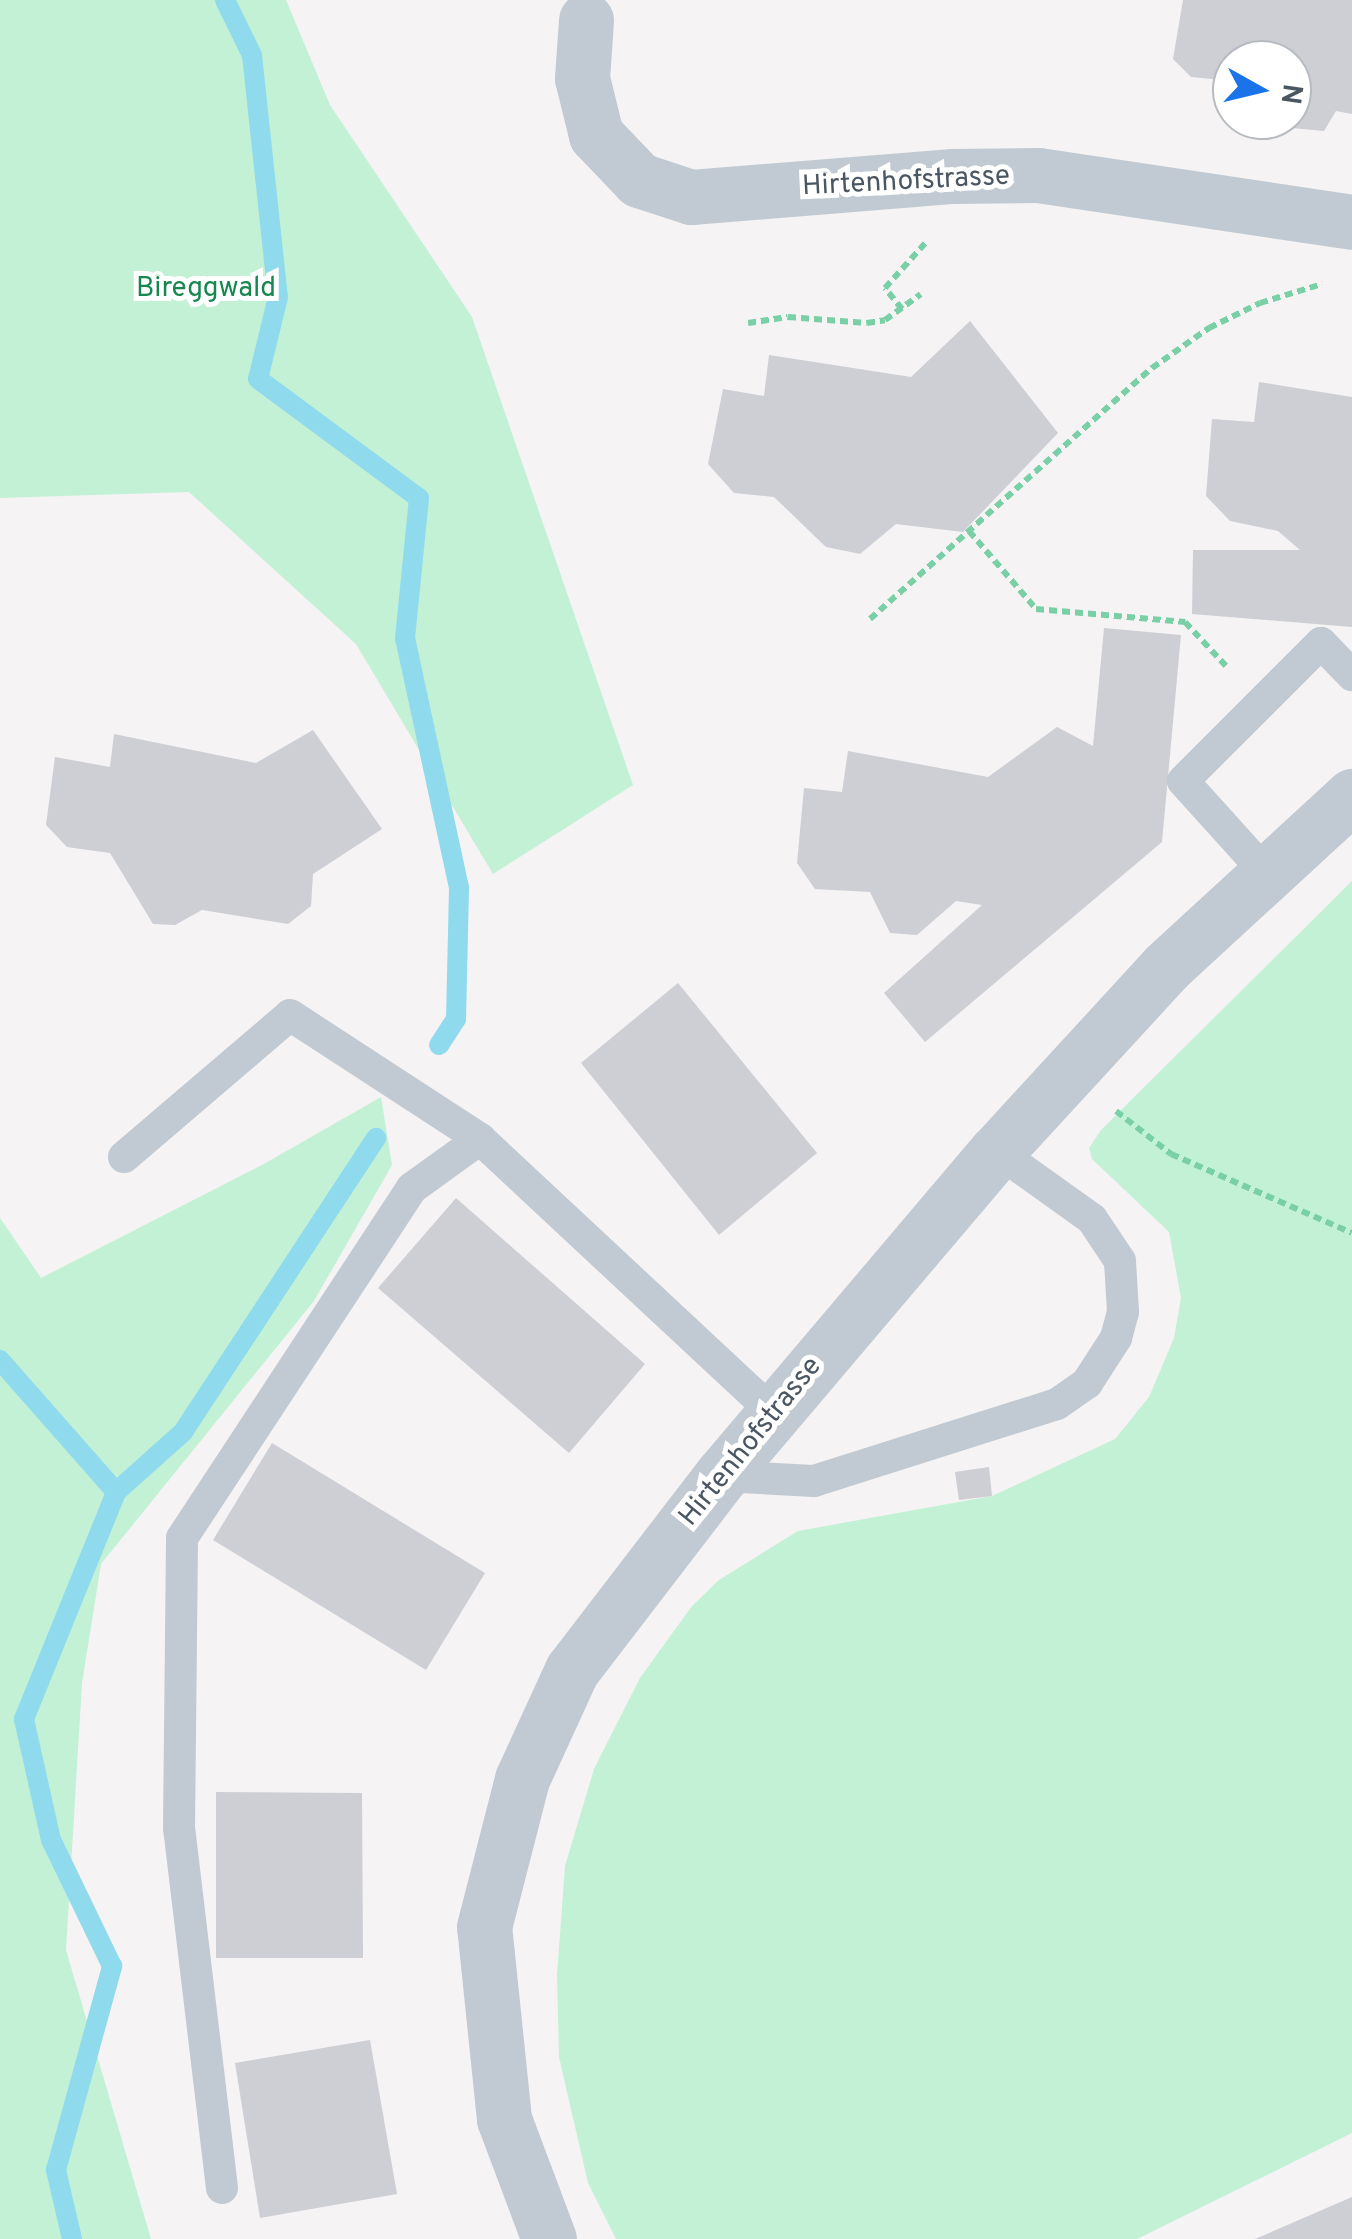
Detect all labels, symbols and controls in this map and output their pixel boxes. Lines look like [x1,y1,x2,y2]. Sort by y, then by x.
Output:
north arrow [1212,40,1312,140]
text: N [1271,81,1309,106]
street label: Hirtenhofstrasse [801,160,1011,204]
park label: Bireggwald [136,272,276,306]
street label: Hirtenhofstrasse [672,1351,830,1533]

